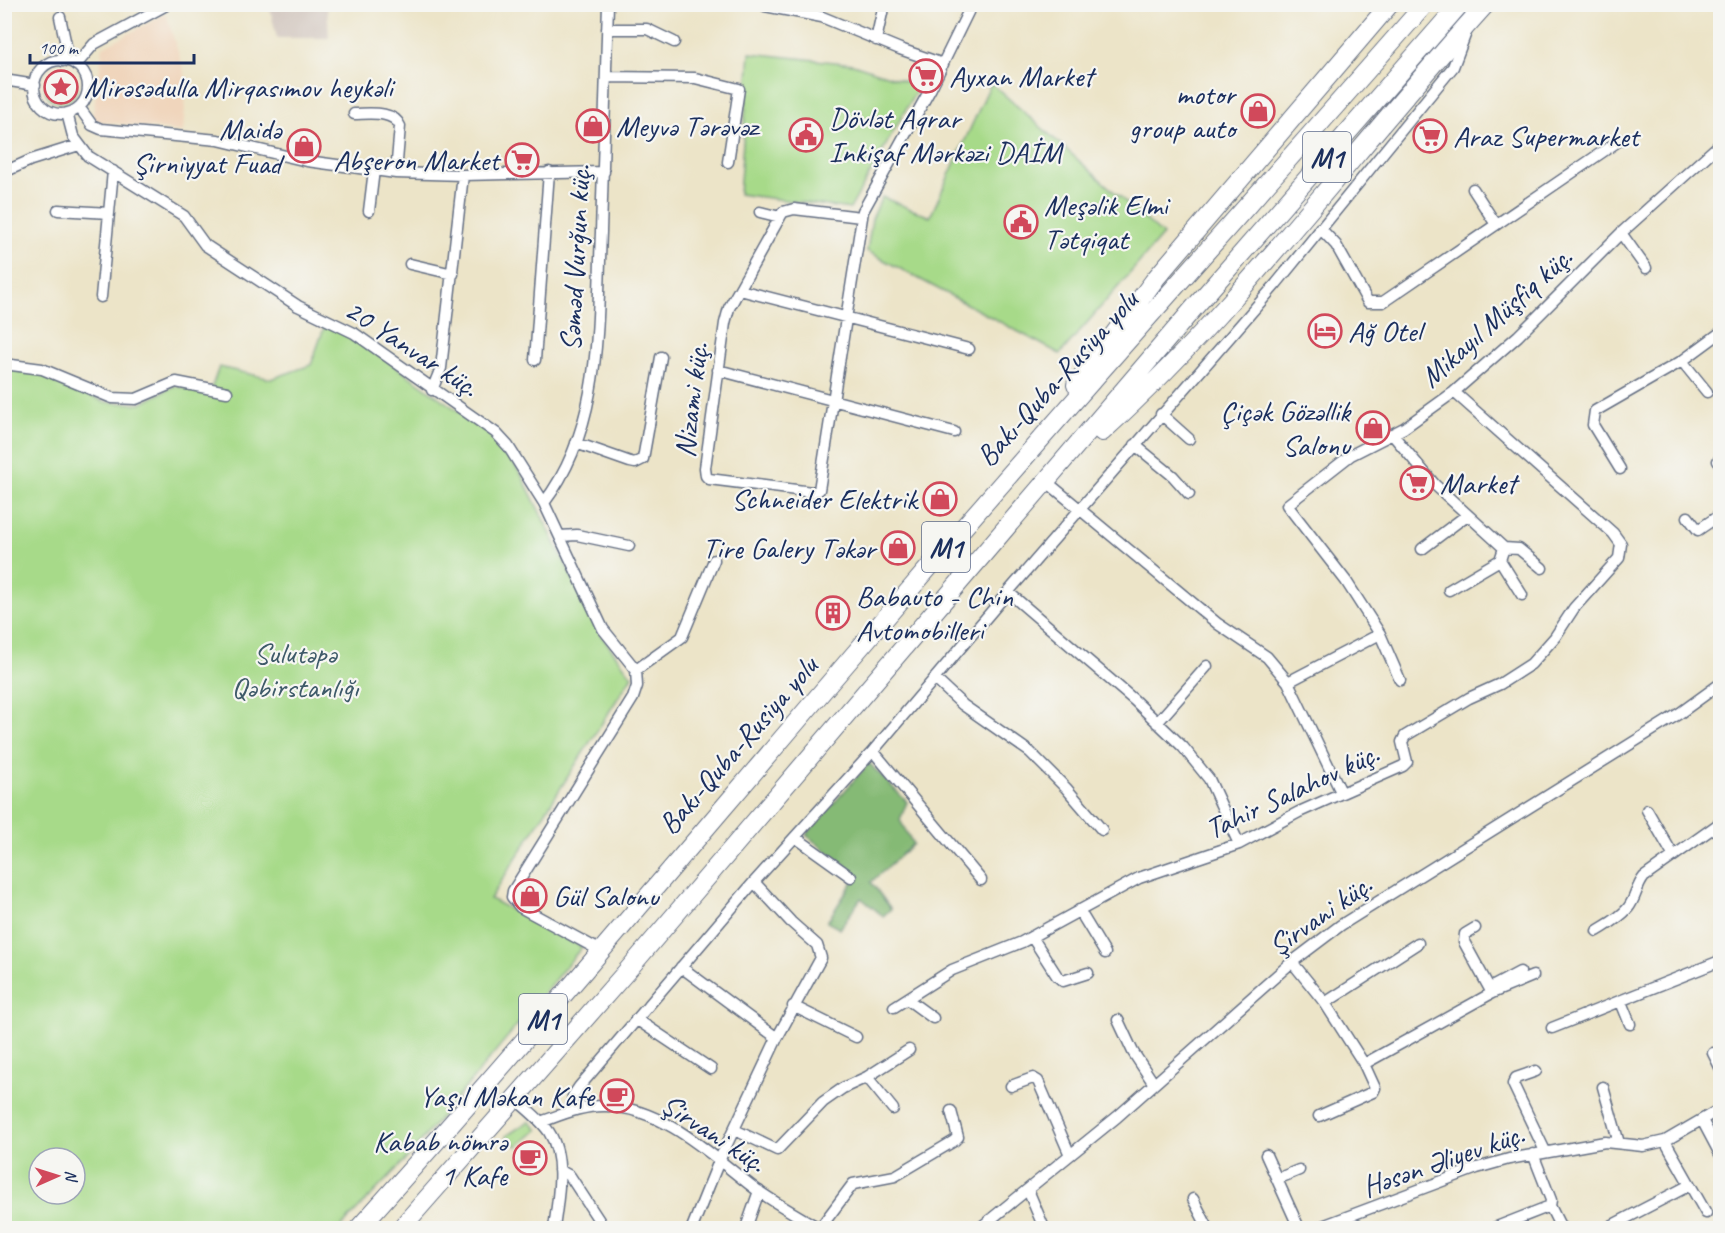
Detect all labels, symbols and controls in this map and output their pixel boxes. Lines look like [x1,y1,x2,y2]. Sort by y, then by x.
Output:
scale bar [30,27,194,65]
text: 100 m [39,37,80,59]
place label: Ayxan Market [949,57,1097,95]
supermarket icon: Ayxan Market [908,58,944,94]
place label: Mirəsədulla Mirqasımov heykəli [84,68,396,106]
place icon: Mirəsədulla Mirqasımov heykəli [43,69,79,105]
place label: motor group auto [1129,75,1238,147]
shop icon: motor group auto [1240,93,1276,129]
place label: Dövlət Aqrar Inkişaf Mərkəzi DAİM [829,99,1064,171]
place label: Meyvə Tərəvəz [616,107,761,145]
shop icon: Meyvə Tərəvəz [575,108,611,144]
place label: Maidə Şirniyyat Fuad [133,110,285,182]
public building icon: Dövlət Aqrar Inkişaf Mərkəzi DAİM [788,117,824,153]
place label: Araz Supermarket [1453,117,1642,155]
supermarket icon: Araz Supermarket [1412,118,1448,154]
shop icon: Maidə Şirniyyat Fuad [286,128,322,164]
road number: M1 [1303,132,1351,182]
place label: Abşeron Market [333,141,502,179]
supermarket icon: Abşeron Market [504,142,540,178]
street label: Səməd Vurğun küç. [551,164,599,352]
place label: Meşəlik Elmi Tətqiqat [1044,186,1171,258]
public building icon: Meşəlik Elmi Tətqiqat [1003,204,1039,240]
street label: Mikayıl Müşfiq küç. [1412,238,1580,396]
street label: Bakı-Quba-Rusiya yolu [968,280,1148,474]
street label: 20 Yanvar küç. [338,291,486,406]
place label: Ağ Otel [1348,312,1426,350]
hotel icon: Ağ Otel [1307,313,1343,349]
street label: Nizami küç. [665,340,717,460]
place label: Çiçək Gözəllik Salonu [1220,392,1352,464]
shop icon: Çiçək Gözəllik Salonu [1355,410,1391,446]
place label: Market [1440,464,1520,502]
supermarket icon: Market [1399,465,1435,501]
place label: Schneider Elektrik [731,480,919,518]
shop icon: Schneider Elektrik [922,481,958,517]
road number: M1 [922,522,970,572]
place label: Tire Galery Təkər [703,529,878,567]
shop icon: Tire Galery Təkər [880,530,916,566]
place label: Babauto - Chin Avtomobilleri [856,577,1013,649]
building icon: Babauto - Chin Avtomobilleri [815,595,851,631]
park label: Sulutəpə Qəbirstanlığı [232,634,360,706]
street label: Bakı-Quba-Rusiya yolu [650,646,827,842]
street label: Tahir Salahov küç. [1199,734,1385,848]
street label: Şirvani küç. [1261,866,1379,964]
place label: Gül Salonu [553,877,661,915]
shop icon: Gül Salonu [512,878,548,914]
road number: M1 [519,994,567,1044]
place label: Yaşıl Məkan Kafe [419,1077,596,1115]
cafe icon: Yaşıl Məkan Kafe [599,1078,635,1114]
street label: Şirvani küç. [654,1085,774,1181]
street label: Həsən Əliyev küç. [1357,1115,1529,1205]
place label: Kabab nömrə 1 Kafe [373,1122,509,1194]
cafe icon: Kabab nömrə 1 Kafe [512,1140,548,1176]
north arrow [27,1146,87,1206]
text: N [61,1170,81,1184]

